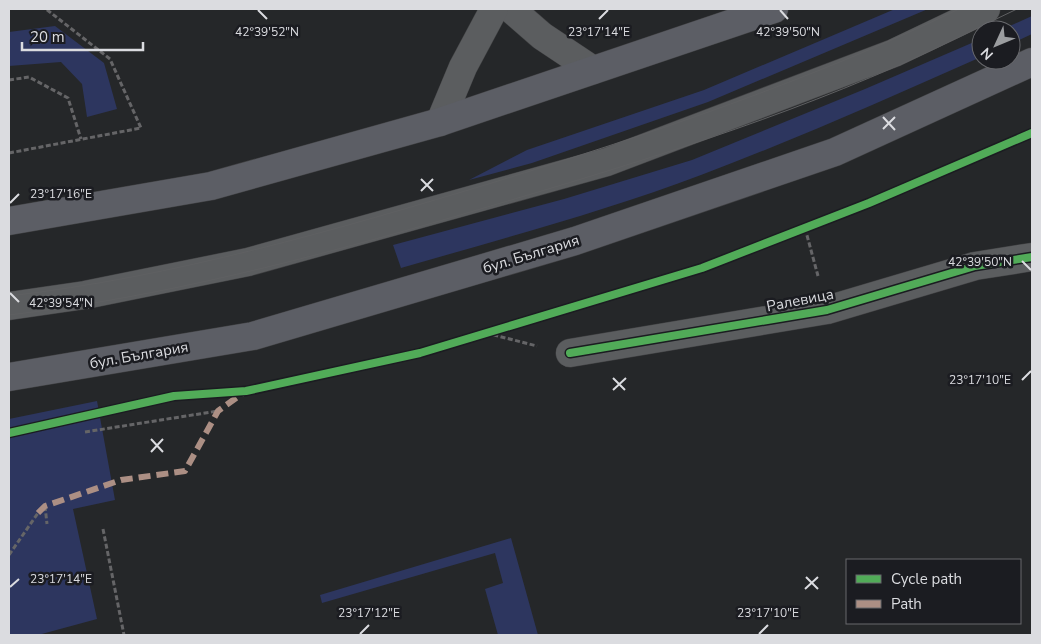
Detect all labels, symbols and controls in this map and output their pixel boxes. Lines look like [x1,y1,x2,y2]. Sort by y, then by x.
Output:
scale bar [22,20,144,52]
north arrow [971,20,1021,70]
text: 42°39'52"N [235,24,299,40]
text: 23°17'14"E [568,24,630,40]
text: 42°39'50"N [756,24,820,40]
text: 20 m [30,27,65,47]
text: N [977,43,997,64]
text: 23°17'16"E [30,186,92,202]
street label: бул. България [480,230,582,278]
text: 42°39'50"N [948,254,1012,270]
street label: Ралевица [765,284,835,316]
text: 42°39'54"N [29,295,93,311]
street label: бул. България [88,336,190,374]
text: 23°17'10"E [949,372,1011,388]
legend [846,559,1021,624]
text: Cycle path [891,569,962,589]
text: 23°17'14"E [30,571,92,587]
text: Path [891,594,922,614]
text: 23°17'12"E [338,605,400,621]
text: 23°17'10"E [737,605,799,621]

